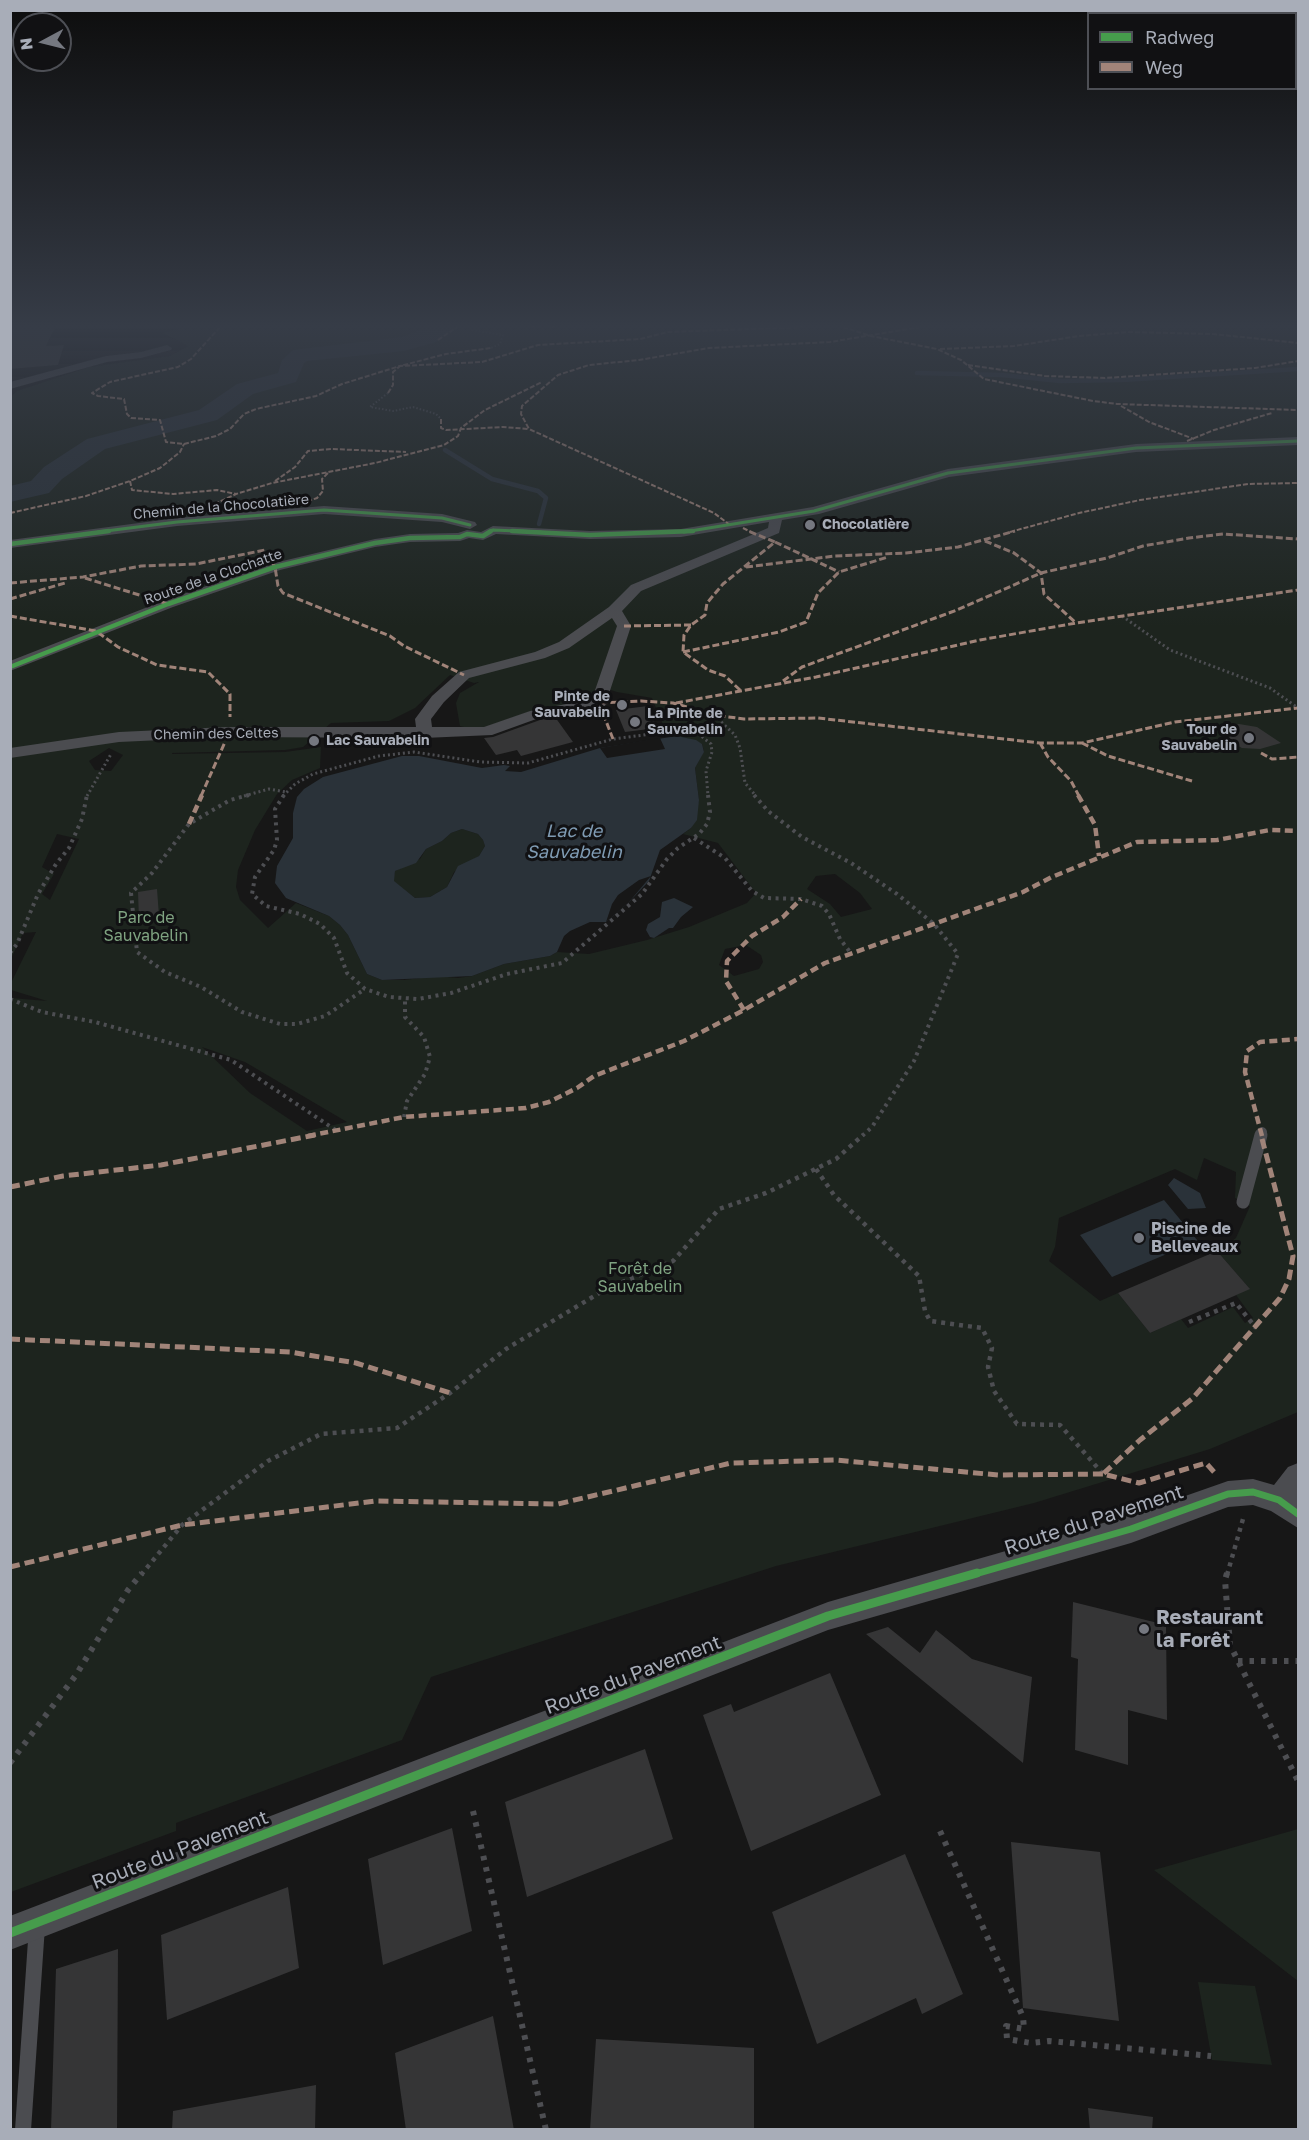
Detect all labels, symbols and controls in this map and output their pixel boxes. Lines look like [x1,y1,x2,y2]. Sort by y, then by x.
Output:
north arrow [12,12,72,72]
legend [1087,12,1297,90]
text: Radweg [1145,26,1214,48]
text: N [15,37,37,51]
text: Weg [1145,56,1183,78]
street label: Chemin de la Chocolatière [132,491,310,523]
place label: Chocolatière [822,517,909,533]
marker: Chocolatière [803,518,817,532]
street label: Route de la Clochatte [142,545,284,609]
place label: Pinte de Sauvabelin [534,689,610,722]
marker: Pinte de Sauvabelin [615,698,629,712]
place label: La Pinte de Sauvabelin [647,706,723,738]
marker: La Pinte de Sauvabelin [628,715,642,729]
place label: Tour de Sauvabelin [1161,722,1237,754]
street label: Chemin des Celtes [153,725,279,743]
marker: Tour de Sauvabelin [1242,731,1256,745]
place label: Lac Sauvabelin [326,733,430,749]
marker: Lac Sauvabelin [307,734,321,748]
water label: Lac de Sauvabelin [526,820,622,862]
park label: Parc de Sauvabelin [104,908,188,946]
place label: Piscine de Belleveaux [1151,1219,1238,1257]
marker: Piscine de Belleveaux [1132,1231,1146,1245]
park label: Forêt de Sauvabelin [598,1259,682,1297]
street label: Route du Pavement [1001,1480,1187,1560]
place label: Restaurant la Forêt [1156,1606,1263,1653]
marker: Restaurant la Forêt [1137,1622,1151,1636]
street label: Route du Pavement [541,1630,725,1720]
street label: Route du Pavement [88,1805,272,1895]

